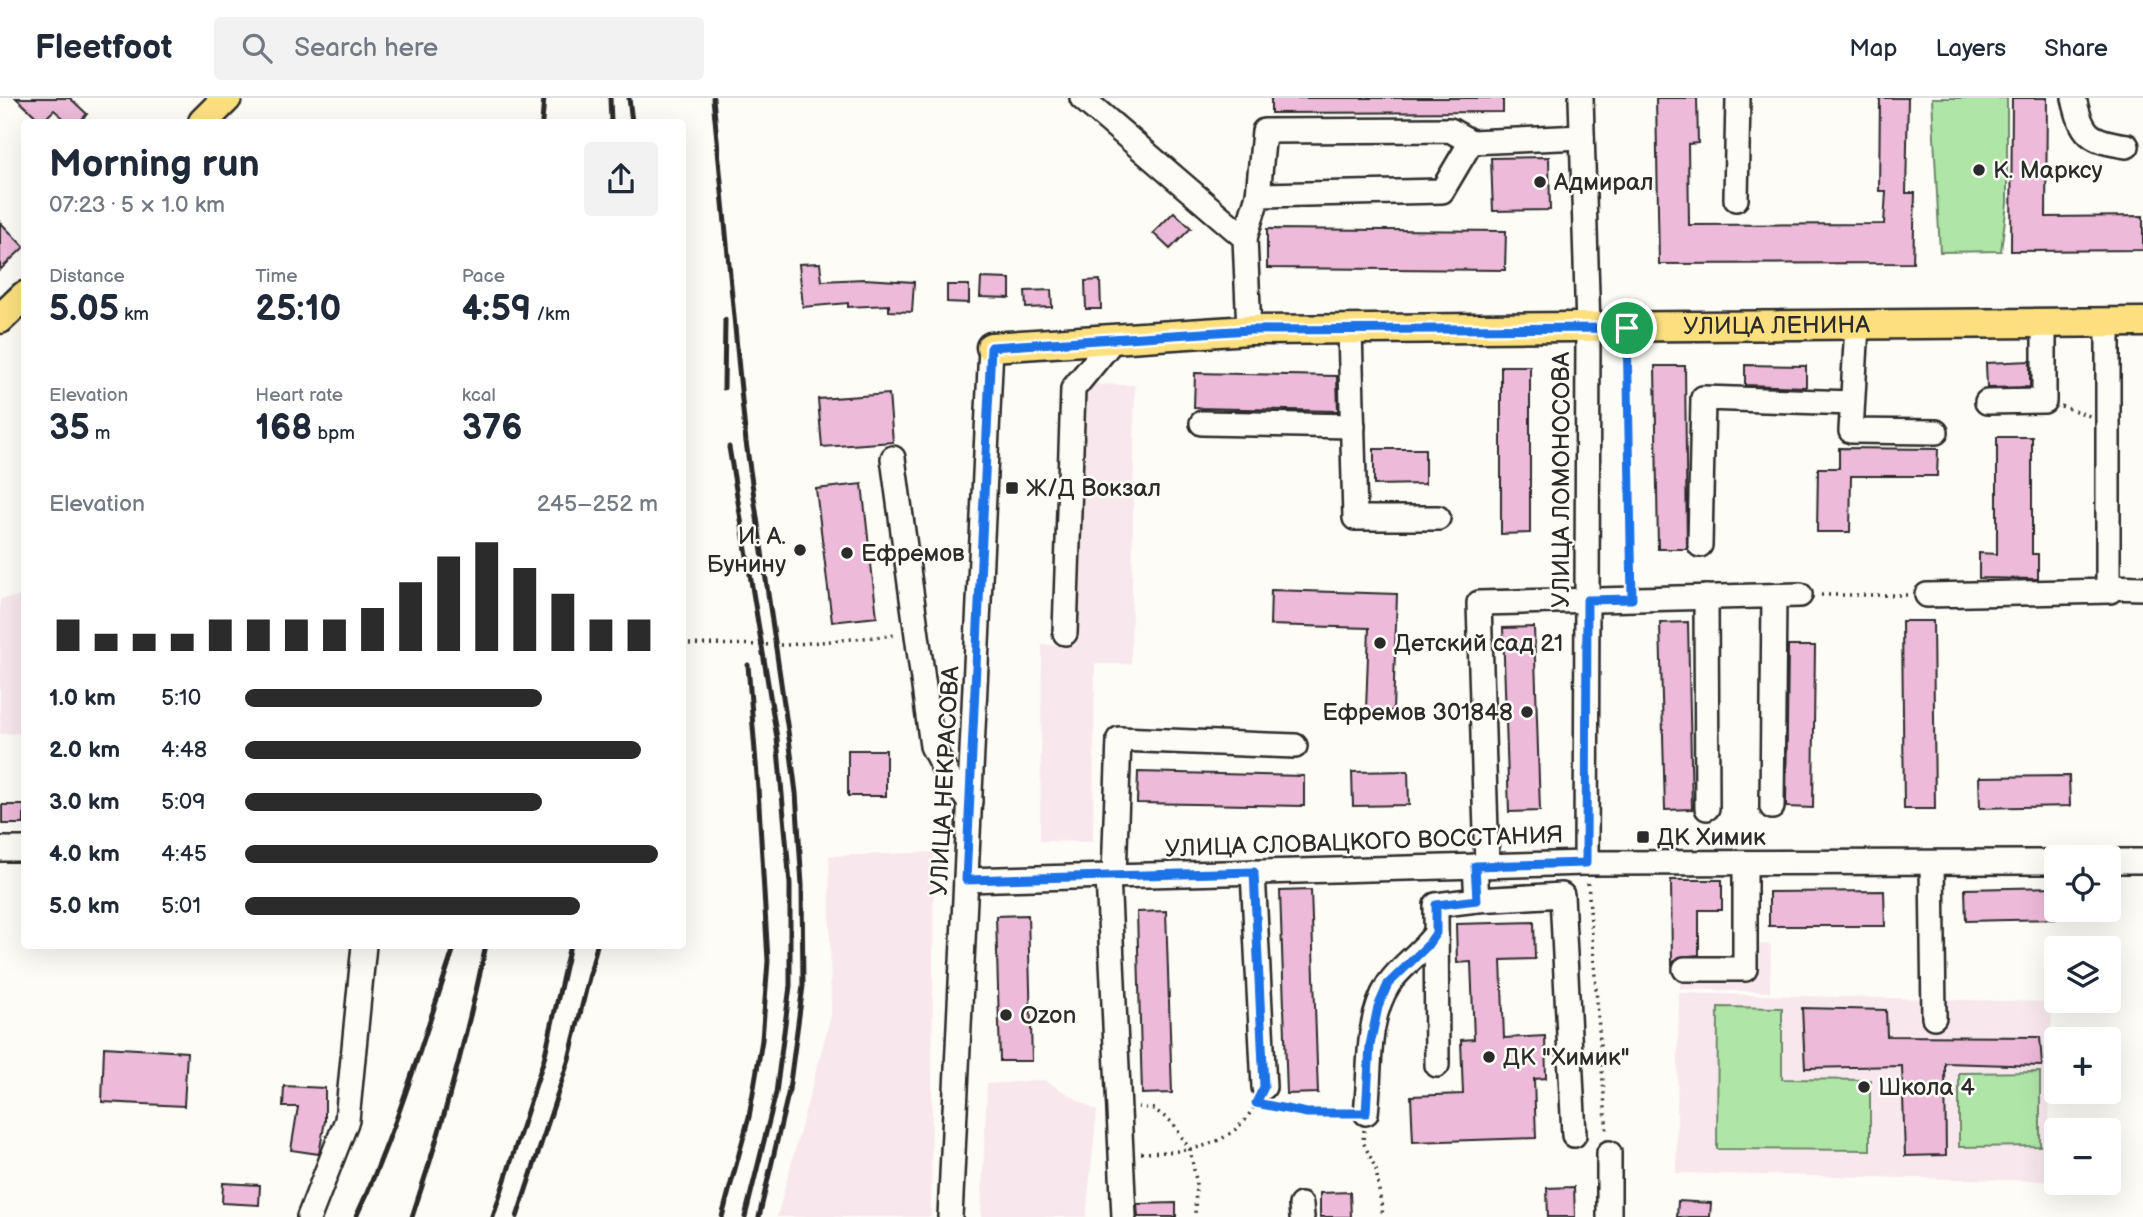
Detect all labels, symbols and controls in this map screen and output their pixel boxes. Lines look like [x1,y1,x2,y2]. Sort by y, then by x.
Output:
search box [214,17,704,80]
text: Fleetfoot [35,28,172,68]
icon: search [238,29,276,67]
text: Search here [294,33,438,64]
text: Map [1849,34,1897,63]
text: Layers [1935,34,2006,63]
text: Share [2044,34,2108,63]
text: Morning run [49,142,260,187]
button: share [584,142,658,216]
place label: К. Марксу [1993,156,2103,185]
marker: К. Марксу [1971,162,1987,178]
place label: Адмирал [1553,168,1654,197]
marker: Адмирал [1532,174,1548,190]
text: 07:23 · 5 × 1.0 km [49,191,225,219]
text: Distance [49,265,125,288]
text: Time [255,265,297,288]
text: Pace [462,265,505,288]
text: 5.05 [49,288,119,331]
text: 25:10 [255,288,341,331]
text: 4:59 [462,288,531,331]
pin [1597,298,1657,358]
text: km [119,303,149,326]
text: /km [531,303,570,326]
icon: arrive [1608,309,1646,347]
street label: УЛИЦА ЛЕНИНА [1683,310,1870,341]
street label: УЛИЦА ЛОМОНОСОВА [1547,352,1576,608]
text: Elevation [49,384,128,407]
text: Heart rate [255,384,343,407]
text: kcal [462,384,496,407]
text: 35 [49,407,90,450]
text: 168 [255,407,312,450]
text: 376 [462,407,522,450]
text: m [90,422,110,445]
text: bpm [312,422,355,445]
place label: Ж/Д Вокзал [1026,474,1161,503]
marker: Ж/Д Вокзал [1004,480,1020,496]
text: Elevation [49,490,145,518]
text: 245–252 m [537,490,658,518]
place label: И. А. Бунину [707,522,786,579]
place label: Ефремов [861,539,965,568]
marker: И. А. Бунину [792,542,808,558]
marker: Ефремов [839,545,855,561]
place label: Детский сад 21 [1394,629,1563,658]
marker: Детский сад 21 [1372,635,1388,651]
street label: УЛИЦА НЕКРАСОВА [925,665,966,897]
text: 1.0 km [49,684,116,712]
text: 5:10 [161,684,201,712]
place label: Ефремов 301848 [1322,698,1513,727]
marker: Ефремов 301848 [1519,704,1535,720]
text: 2.0 km [49,736,120,764]
text: 4:48 [161,736,207,764]
text: 3.0 km [49,788,120,816]
text: 5:09 [161,788,206,816]
street label: УЛИЦА СЛОВАЦКОГО ВОССТАНИЯ [1164,821,1564,863]
place label: ДК Химик [1657,823,1766,852]
marker: ДК Химик [1635,829,1651,845]
text: 4.0 km [49,840,120,868]
text: 4:45 [161,840,207,868]
map controls [2044,845,2121,1195]
button: locate [2044,845,2121,922]
text: 5.0 km [49,892,120,920]
text: 5:01 [161,892,201,920]
button: layers [2044,936,2121,1013]
place label: Ozon [1020,1001,1076,1030]
marker: Ozon [998,1007,1014,1023]
button: + [2044,1027,2121,1104]
place label: ДК "Химик" [1503,1043,1630,1072]
marker: ДК "Химик" [1481,1049,1497,1065]
place label: Школа 4 [1878,1073,1975,1102]
marker: Школа 4 [1856,1079,1872,1095]
button: − [2044,1118,2121,1195]

